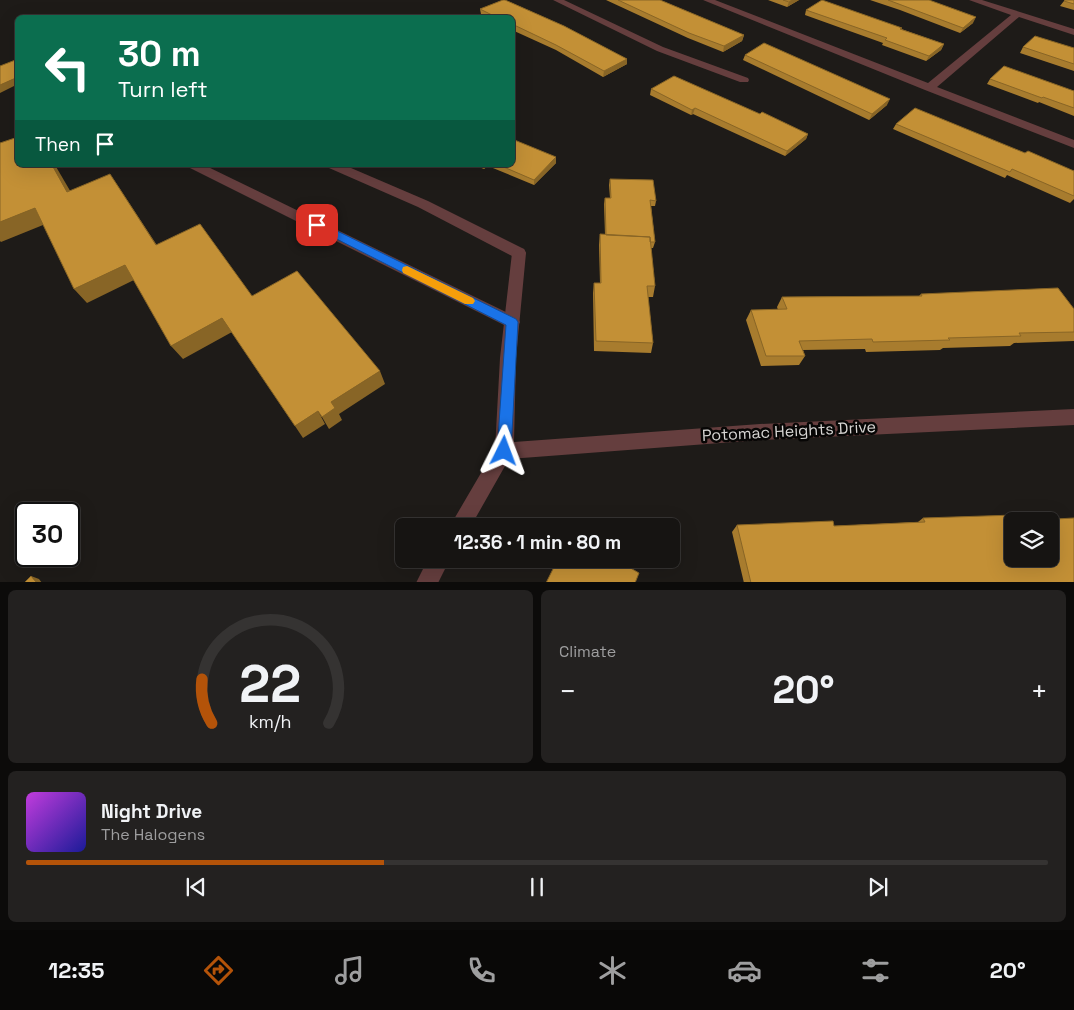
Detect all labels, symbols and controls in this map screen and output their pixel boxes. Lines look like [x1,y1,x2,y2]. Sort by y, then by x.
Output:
text: 30 m [118,32,201,76]
icon: left [35,35,100,100]
text: Turn left [118,75,208,103]
icon: arrive [91,130,119,158]
text: Then [35,132,81,157]
pin [296,204,338,246]
icon: arrive [303,211,331,239]
street label: Potomac Heights Drive [701,416,877,446]
position arrow [477,424,529,476]
speed limit sign: 30 [15,502,80,567]
map controls [1004,512,1059,567]
button: layers [1004,512,1059,567]
text: 12:36 · 1 min · 80 m [454,530,621,555]
text: Climate [559,641,616,662]
text: 22 [240,651,301,717]
text: 20° [772,666,835,714]
text: − [559,673,576,709]
text: + [1031,673,1048,709]
text: km/h [249,710,292,733]
text: Night Drive [101,799,202,824]
text: The Halogens [101,824,205,845]
icon: previous [182,873,210,901]
icon: pause [523,873,551,901]
icon: next [864,873,892,901]
icon: directions [201,953,236,988]
icon: music [332,953,367,988]
icon: phone [464,953,499,988]
icon: climate [595,953,630,988]
icon: car [727,953,762,988]
icon: filters [858,953,893,988]
text: 12:35 [48,956,104,984]
text: 20° [990,956,1026,984]

